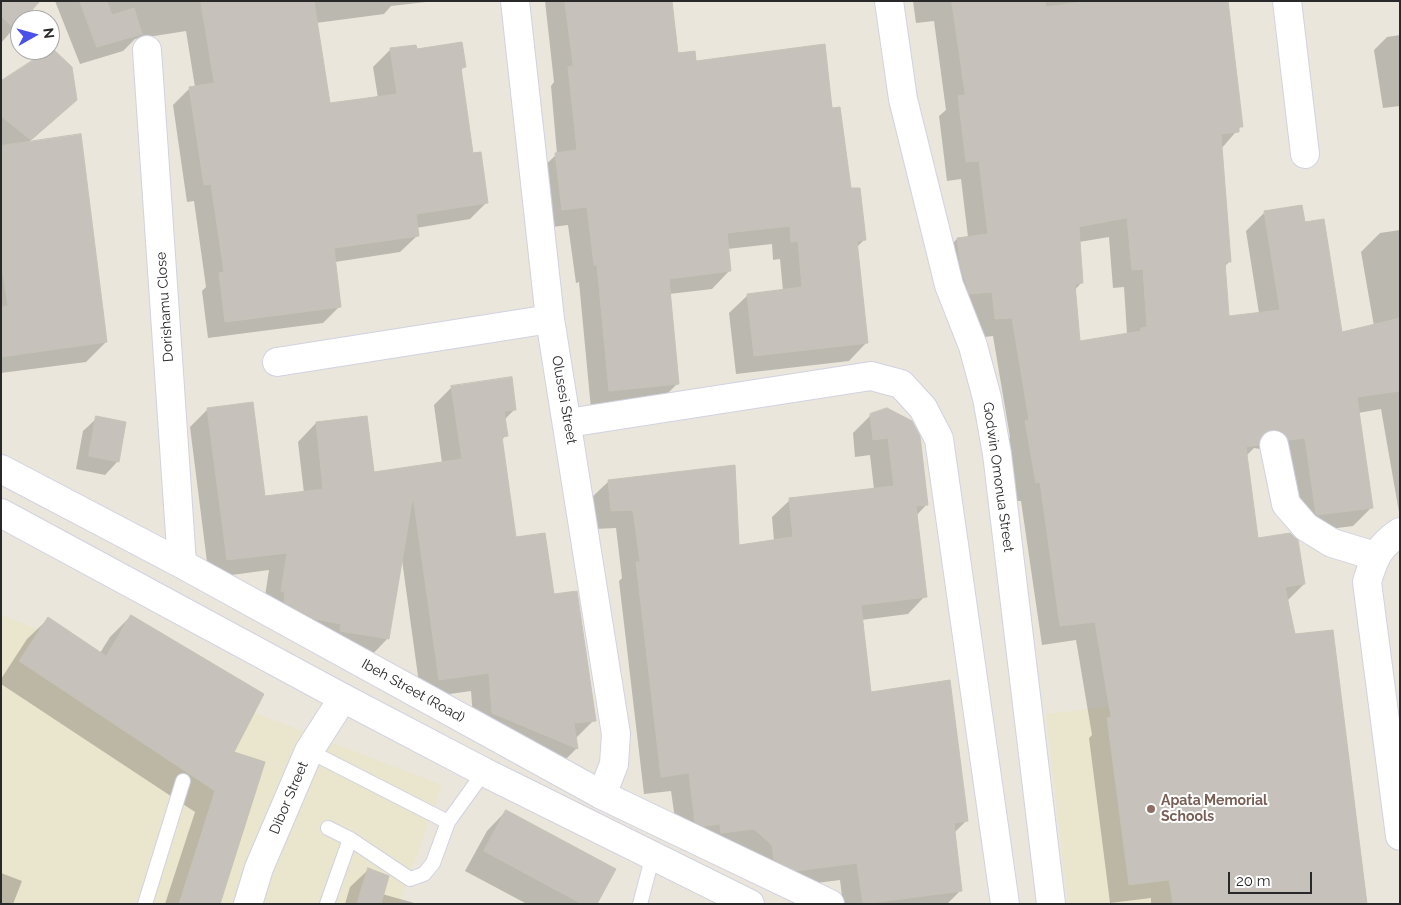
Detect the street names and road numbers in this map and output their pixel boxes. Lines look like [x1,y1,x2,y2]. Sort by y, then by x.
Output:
street label: Dorishamu Close [153,251,177,363]
street label: Olusesi Street [548,354,580,446]
street label: Godwin Omonua Street [979,401,1017,553]
street label: Ibeh Street (Road) [358,656,468,726]
street label: Dibor Street [266,759,312,837]

